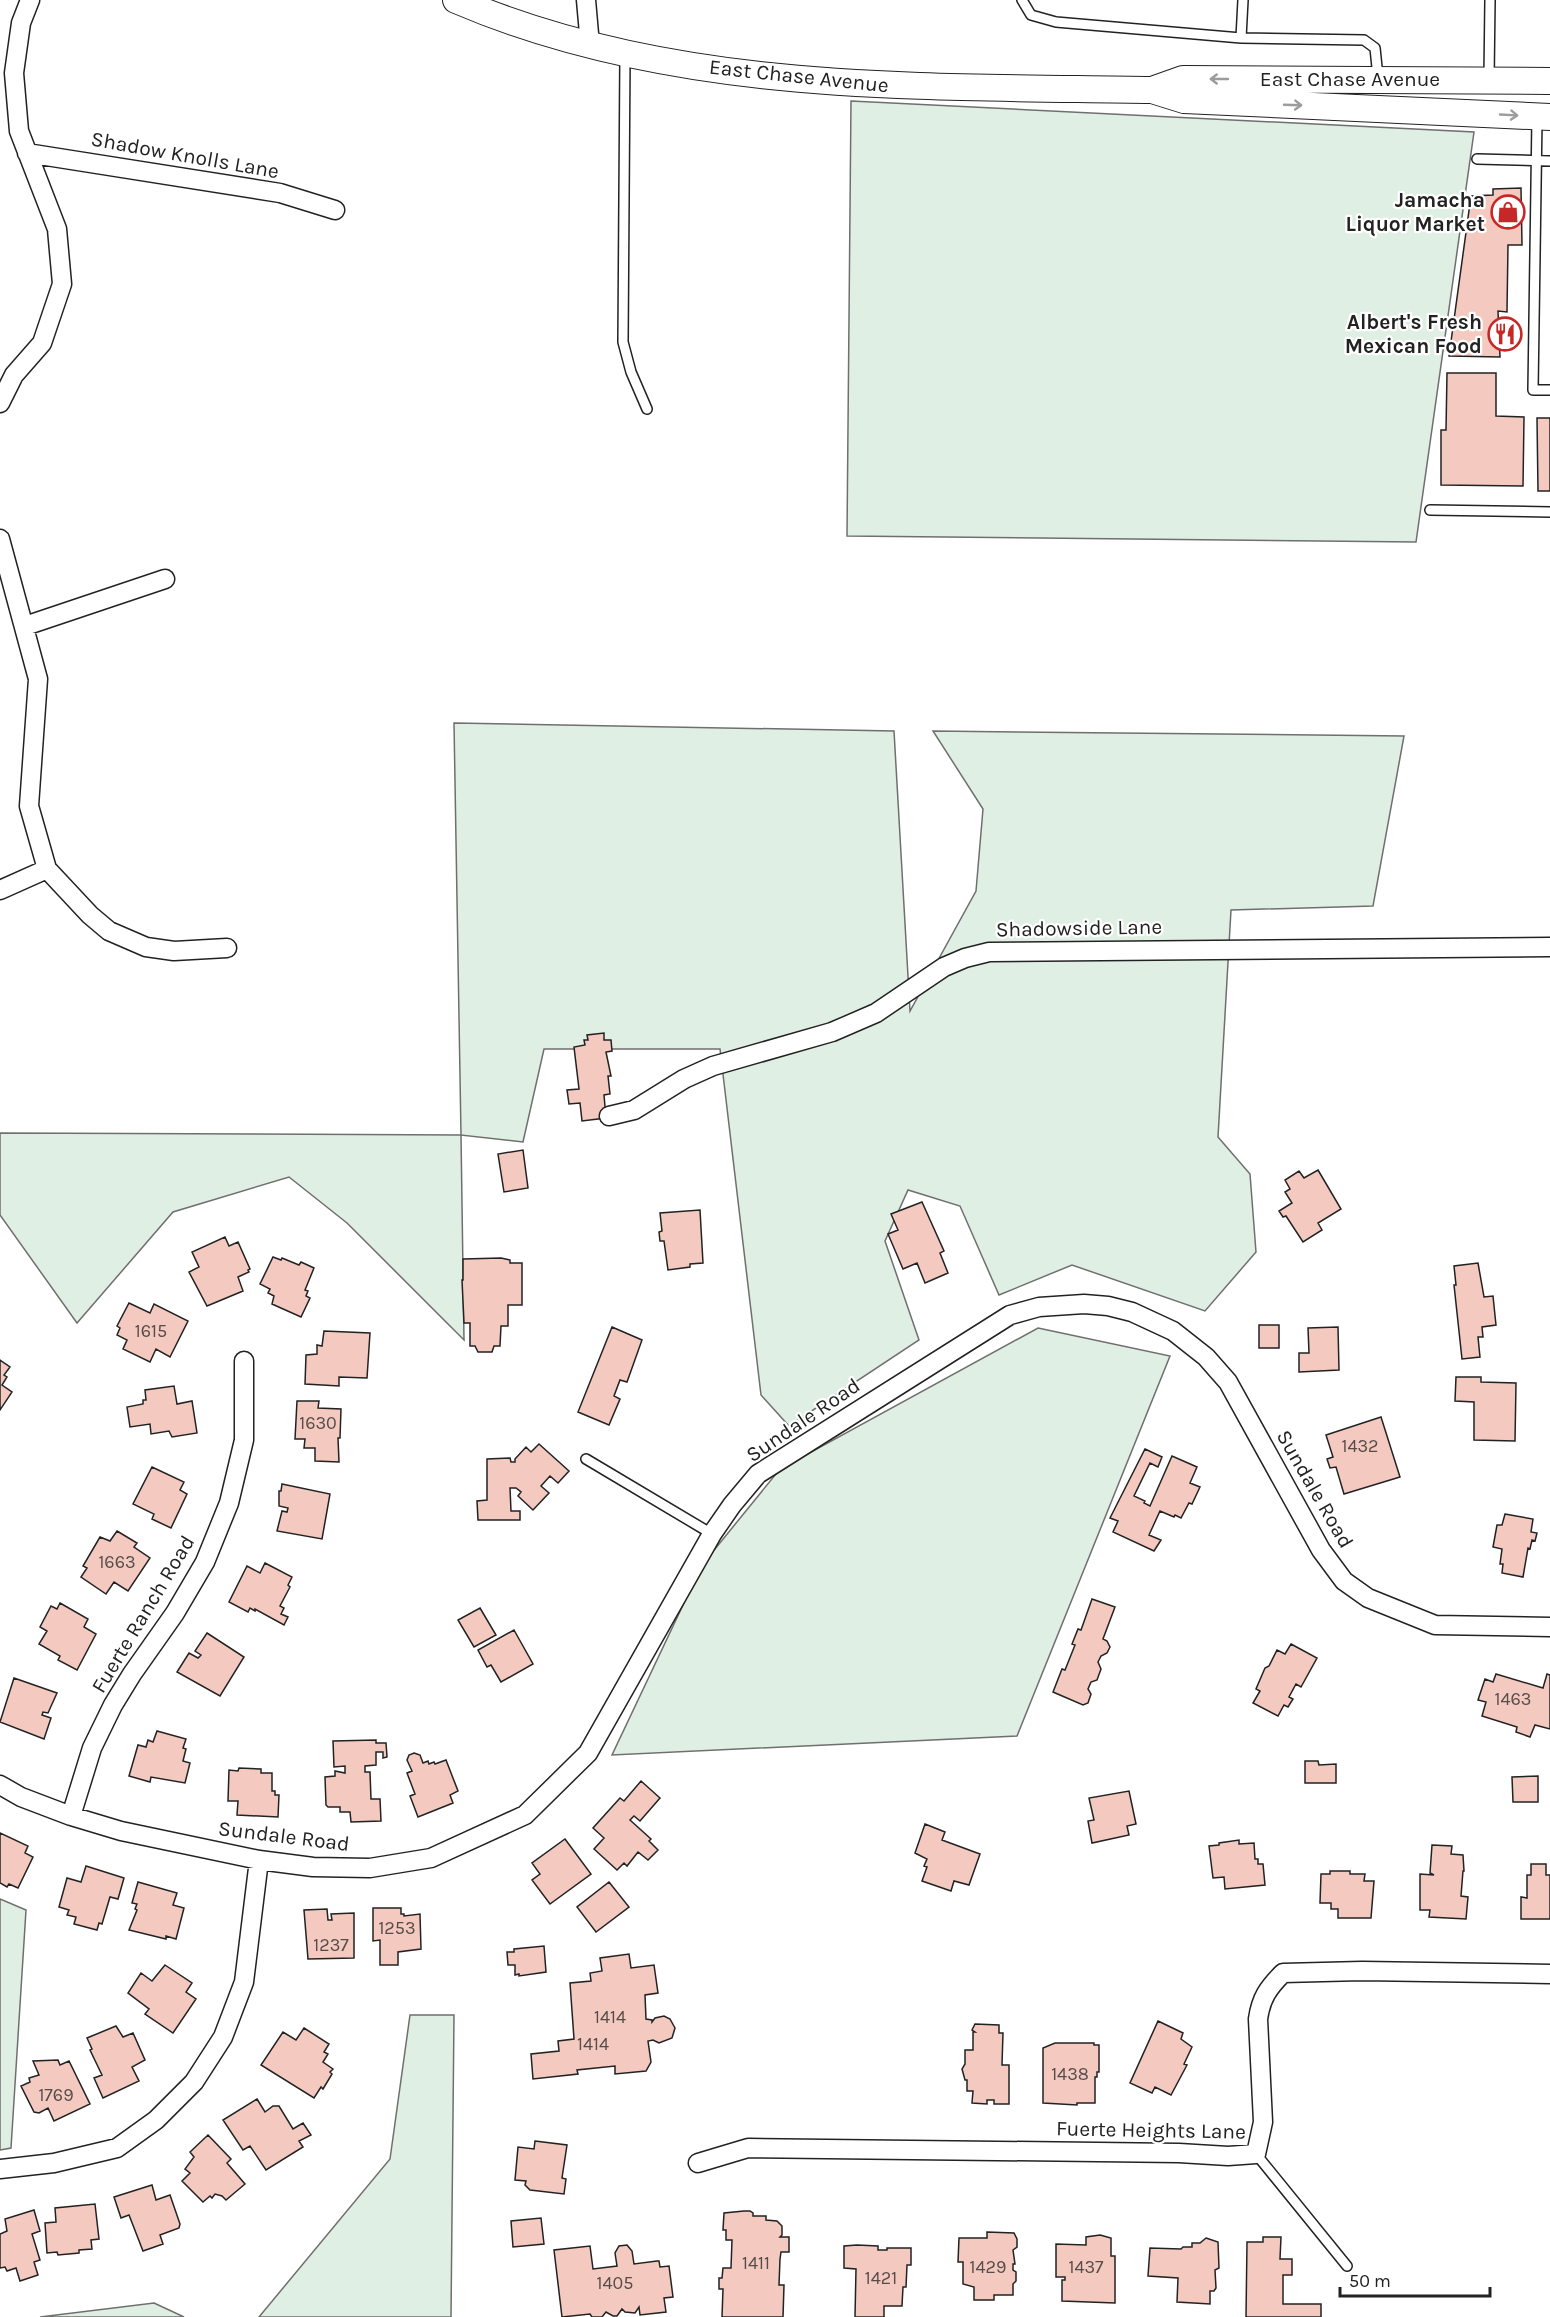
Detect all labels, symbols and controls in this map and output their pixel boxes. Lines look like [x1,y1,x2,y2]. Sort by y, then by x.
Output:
street label: East Chase Avenue [708,55,890,97]
street label: East Chase Avenue [1260,67,1440,91]
one-way arrow [1209,73,1229,85]
one-way arrow [1283,100,1303,111]
one-way arrow [1499,110,1519,121]
street label: Shadow Knolls Lane [89,127,281,183]
place label: Jamacha Liquor Market [1346,188,1485,237]
shop icon: Jamacha Liquor Market [1490,194,1526,230]
place label: Albert's Fresh Mexican Food [1345,310,1482,358]
restaurant icon: Albert's Fresh Mexican Food [1487,316,1523,352]
street label: Shadowside Lane [996,915,1162,941]
house number: 1615 [135,1320,167,1342]
street label: Sundale Road [742,1373,864,1467]
house number: 1630 [299,1412,337,1434]
street label: Sundale Road [1272,1426,1358,1552]
house number: 1432 [1341,1435,1379,1457]
street label: Fuerte Ranch Road [87,1531,199,1697]
house number: 1663 [98,1551,136,1573]
house number: 1463 [1495,1688,1531,1710]
street label: Sundale Road [217,1816,351,1856]
house number: 1253 [378,1917,416,1939]
house number: 1237 [313,1934,349,1956]
house number: 1414 [594,2006,626,2028]
house number: 1414 [577,2033,609,2055]
house number: 1438 [1051,2063,1089,2085]
house number: 1769 [38,2084,74,2106]
street label: Fuerte Heights Lane [1056,2116,1246,2144]
house number: 1411 [742,2252,770,2274]
house number: 1429 [970,2256,1006,2278]
house number: 1437 [1068,2256,1104,2278]
scale bar [1340,2260,1490,2298]
house number: 1421 [865,2267,897,2289]
text: 50 m [1349,2270,1391,2292]
house number: 1405 [597,2272,633,2294]

